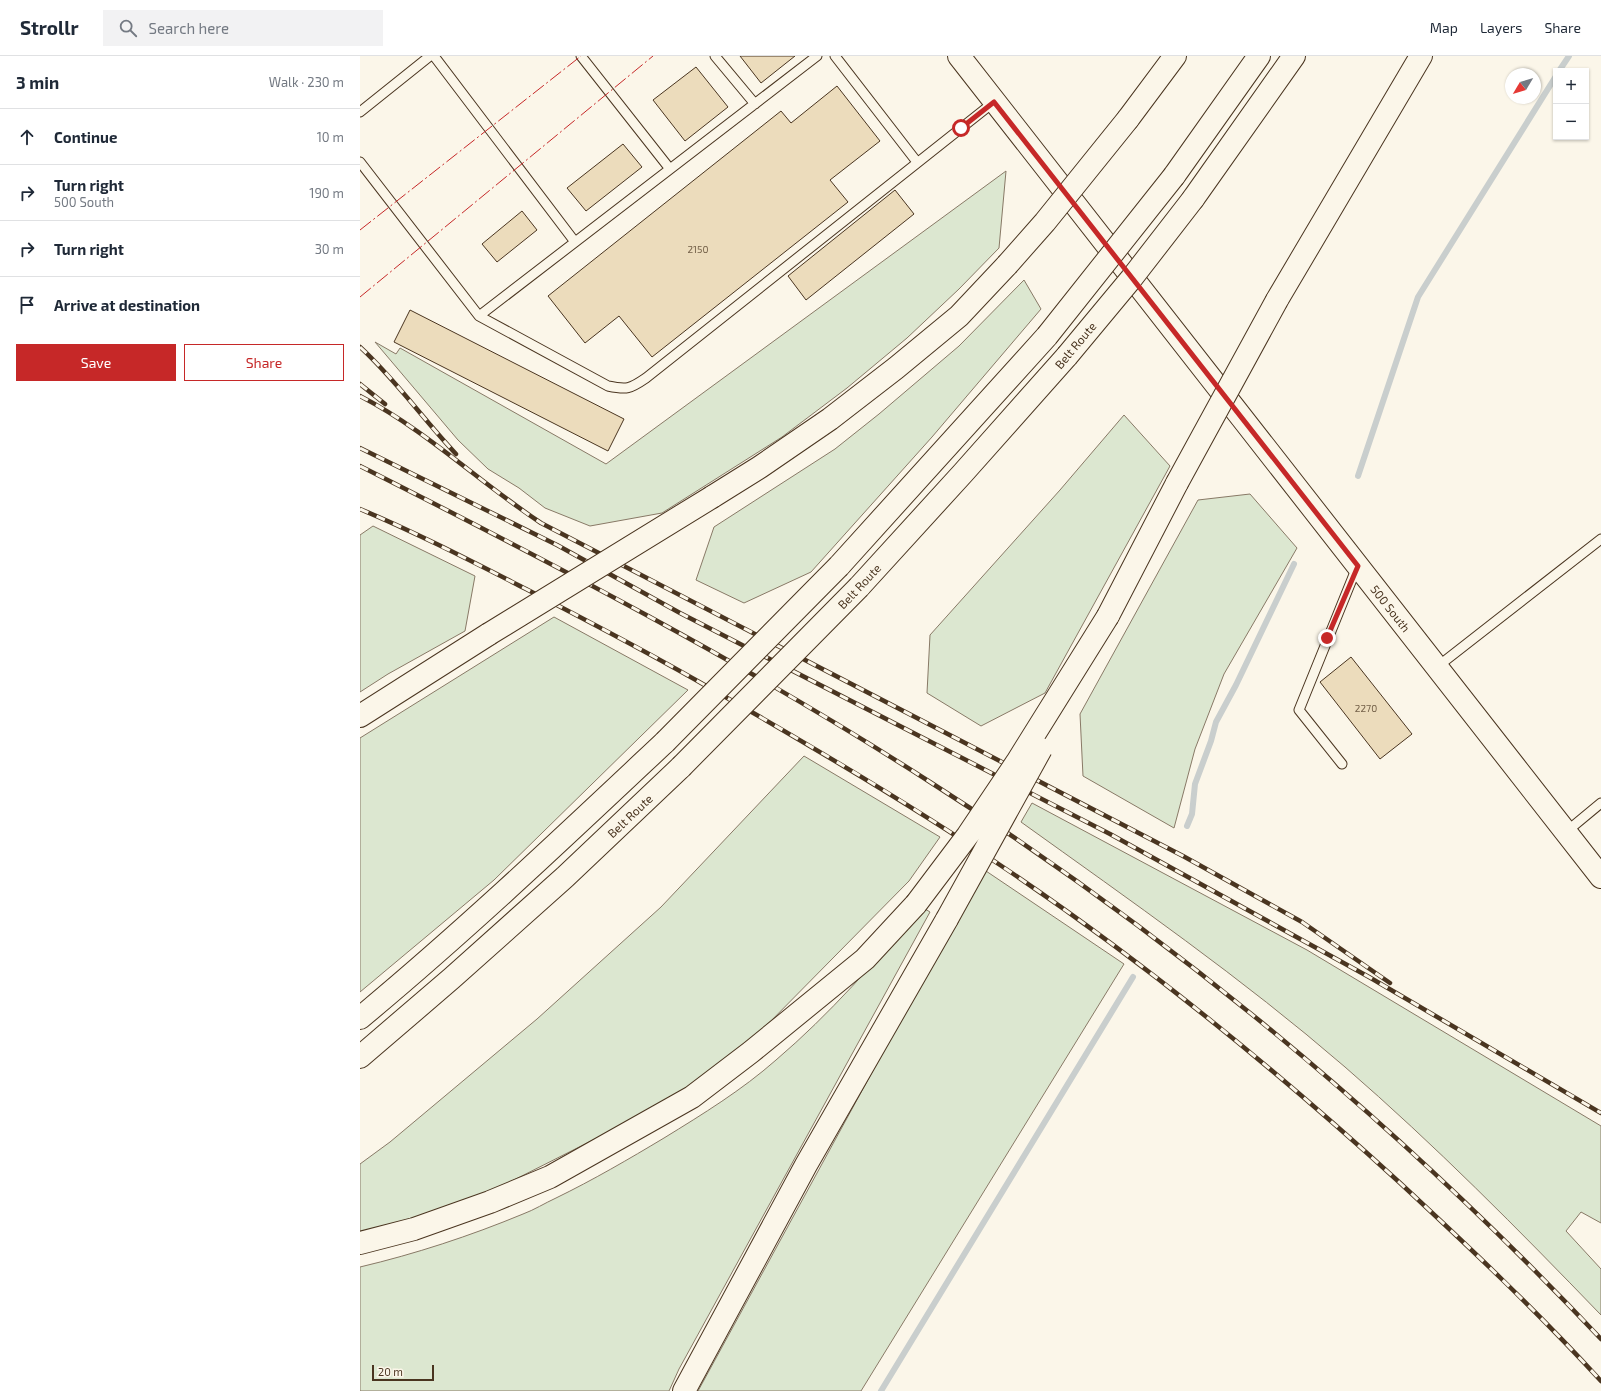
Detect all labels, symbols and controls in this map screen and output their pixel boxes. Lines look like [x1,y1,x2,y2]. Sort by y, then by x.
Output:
search box [103,10,383,46]
text: Strollr [20,16,79,39]
icon: search [117,17,139,39]
text: Search here [149,19,229,37]
text: Map [1430,19,1458,36]
text: Layers [1480,19,1522,36]
text: Share [1544,19,1581,36]
north arrow [1505,68,1541,104]
map controls [1553,68,1589,140]
button: + [1553,68,1589,104]
text: 3 min [16,72,59,92]
text: Walk · 230 m [269,74,344,90]
button: − [1553,104,1589,140]
route start [952,119,970,137]
icon: ahead [16,126,38,148]
text: Continue [54,128,117,146]
text: 10 m [317,129,344,145]
text: Turn right [54,176,124,194]
icon: right [16,182,38,204]
text: 190 m [309,185,344,201]
text: 500 South [54,194,114,210]
icon: right [16,238,38,260]
text: Turn right [54,240,124,258]
text: 30 m [315,241,344,257]
house number: 2150 [688,243,709,255]
icon: arrive [16,294,38,316]
text: Arrive at destination [54,296,200,314]
street label: Belt Route [1051,319,1099,371]
button: Save [16,344,176,381]
button: Share [184,344,344,381]
street label: Belt Route [835,561,883,611]
street label: 500 South [1368,582,1413,634]
route end [1318,629,1336,647]
house number: 2270 [1355,702,1377,714]
street label: Belt Route [604,791,655,840]
scale bar [372,1363,434,1382]
text: 20 m [378,1365,403,1378]

